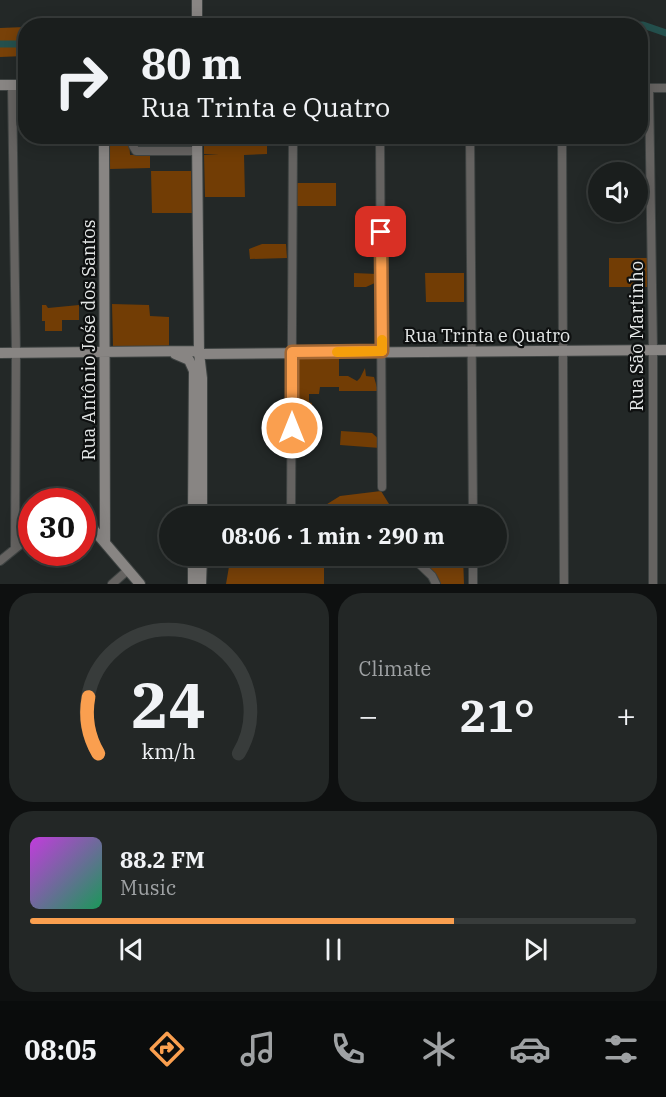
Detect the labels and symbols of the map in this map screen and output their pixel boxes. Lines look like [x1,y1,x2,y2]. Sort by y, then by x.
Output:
pin [355,206,406,257]
street label: Rua Antônio Jośe dos Santos [77,219,100,461]
street label: Rua São Martinho [625,261,648,411]
street label: Rua Trinta e Quatro [404,324,570,347]
position arrow [260,396,324,460]
speed limit sign: 30 [18,488,96,566]

